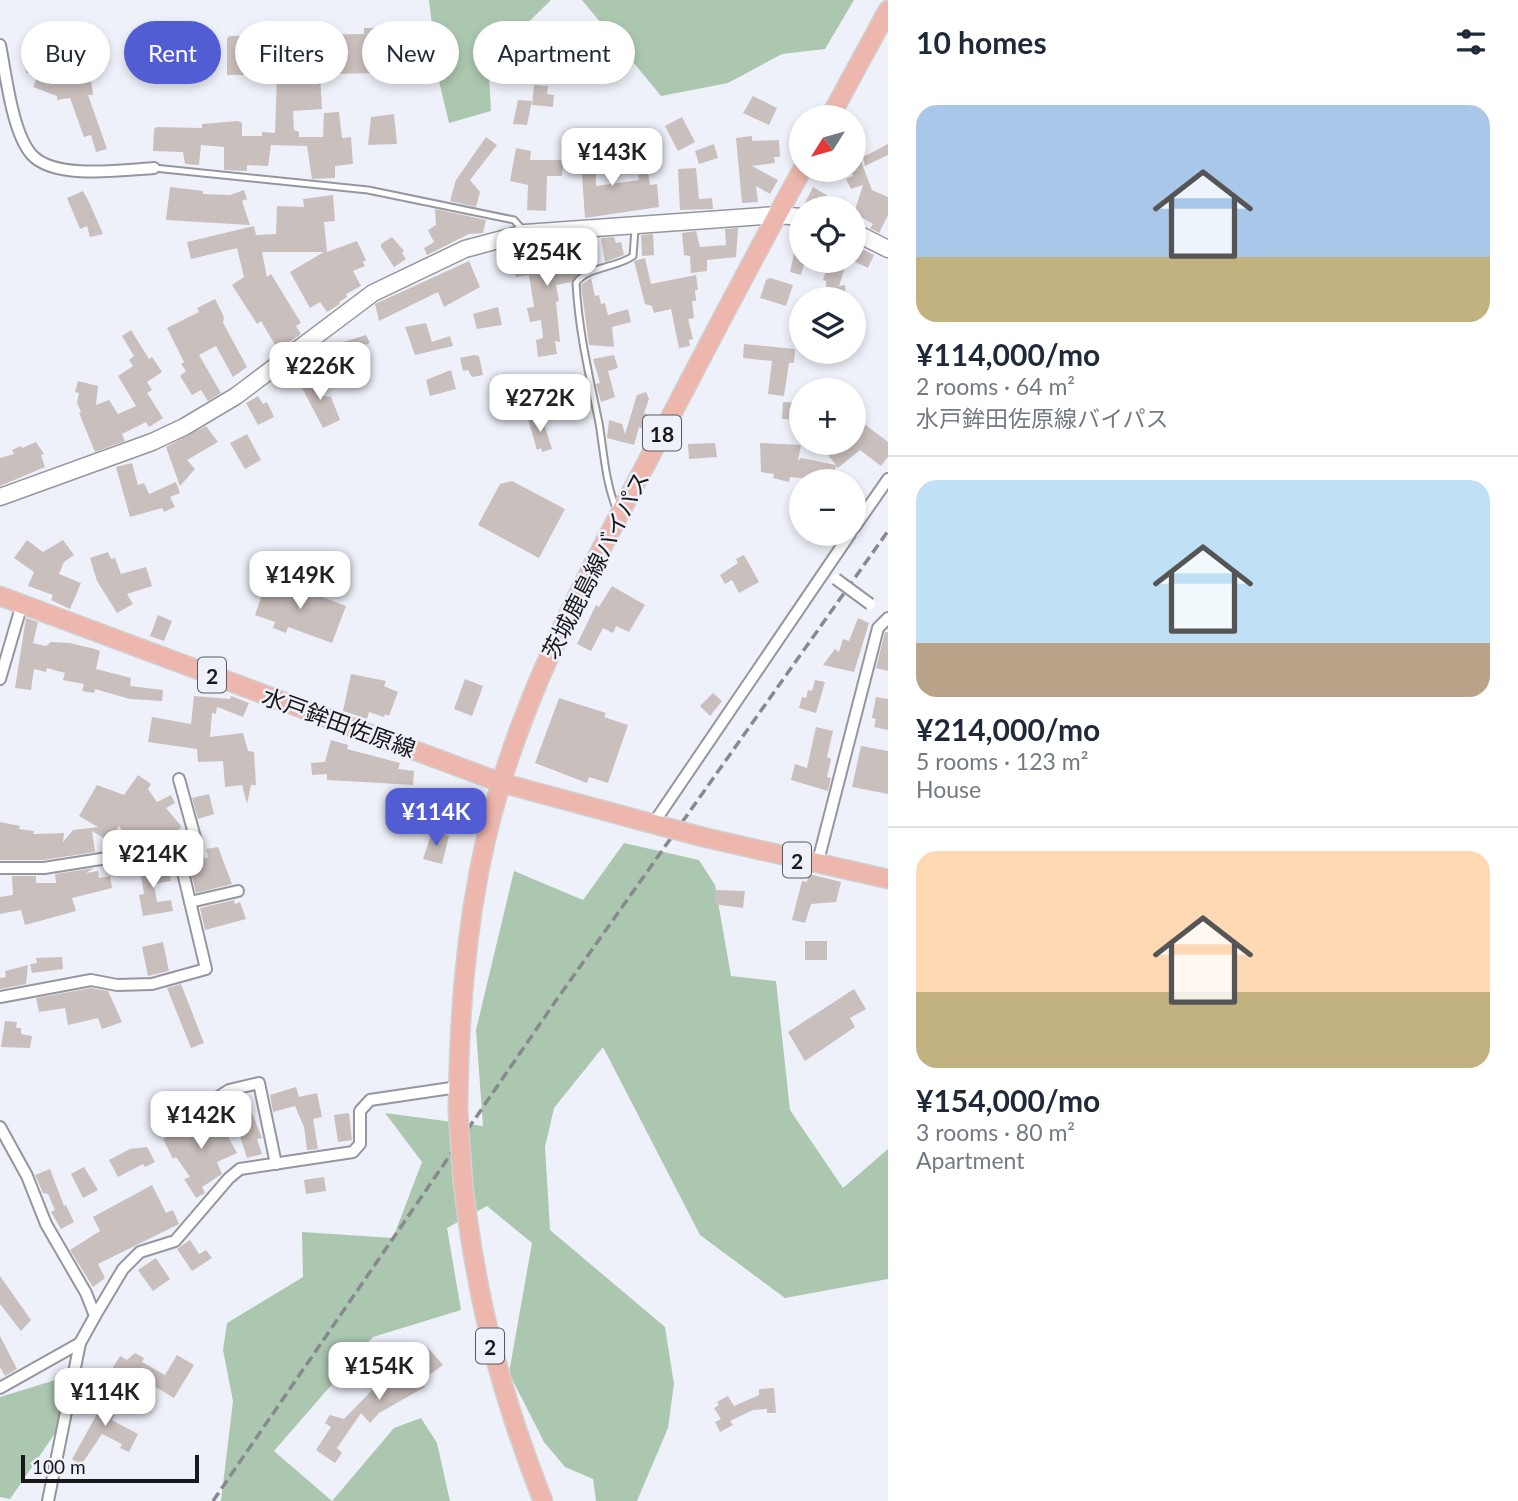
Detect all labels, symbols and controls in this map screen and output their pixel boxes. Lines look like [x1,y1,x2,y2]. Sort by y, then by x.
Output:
chip: Buy [21,21,110,84]
chip: Rent [124,21,221,84]
chip: Filters [235,21,348,84]
chip: New [362,21,459,84]
chip: Apartment [473,21,635,84]
icon: filters [1452,23,1490,61]
text: 10 homes [916,24,1047,60]
north arrow [789,105,866,182]
map controls [789,105,866,546]
pin: ¥143K [563,128,661,188]
text: ¥143K [577,137,647,165]
icon: home [1140,151,1266,277]
button: locate [789,196,866,273]
pin: ¥254K [498,229,596,288]
text: ¥254K [512,237,582,265]
button: layers [789,287,866,364]
text: ¥114,000/mo [916,336,1100,372]
pin: ¥226K [271,342,369,402]
text: ¥226K [285,351,355,379]
text: 2 rooms · 64 m² [916,372,1075,400]
pin: ¥272K [491,374,589,434]
button: + [789,378,866,455]
text: ¥272K [505,383,575,411]
text: 水戸鉾田佐原線バイパス [916,404,1169,432]
road number: 18 [643,416,681,450]
street label: 茨城鹿島線バイパス [536,467,654,663]
button: − [789,469,866,546]
icon: home [1140,526,1266,652]
pin: ¥149K [251,552,349,611]
text: ¥149K [265,560,335,588]
road number: 2 [198,658,226,692]
street label: 水戸鉾田佐原線 [259,681,419,763]
text: ¥214,000/mo [916,711,1100,747]
text: 5 rooms · 123 m² [916,747,1088,775]
text: House [916,775,981,803]
pin: ¥114K [387,788,485,848]
text: ¥114K [401,797,471,825]
pin: ¥214K [104,830,202,890]
text: ¥214K [118,839,188,867]
road number: 2 [783,842,811,878]
icon: home [1140,897,1266,1023]
text: ¥154,000/mo [916,1082,1100,1118]
pin: ¥142K [152,1092,250,1151]
text: ¥142K [166,1100,236,1128]
text: 3 rooms · 80 m² [916,1118,1075,1146]
text: Apartment [916,1146,1024,1174]
road number: 2 [476,1328,504,1364]
pin: ¥154K [330,1342,428,1402]
text: ¥154K [344,1351,414,1379]
pin: ¥114K [56,1368,154,1428]
text: ¥114K [70,1377,140,1405]
scale bar [21,1452,200,1484]
text: 100 m [32,1455,86,1478]

